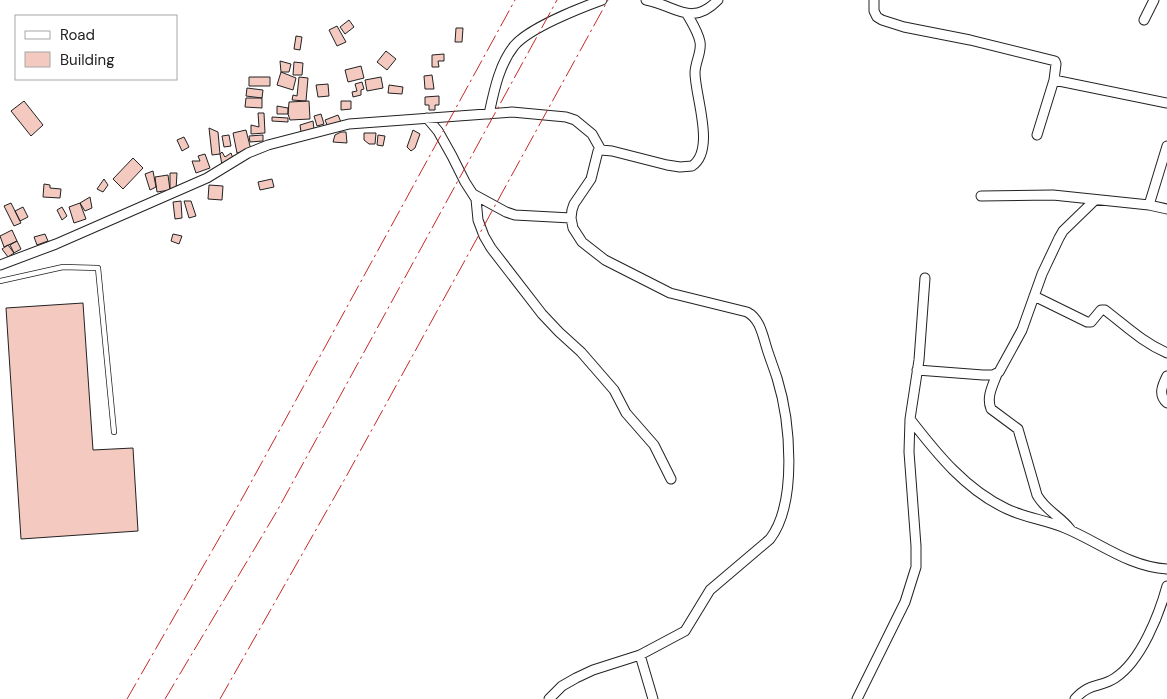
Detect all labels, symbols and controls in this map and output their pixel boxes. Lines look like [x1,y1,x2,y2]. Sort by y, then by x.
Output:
legend [15,15,178,80]
text: Road [60,25,95,45]
text: Building [60,50,115,70]

